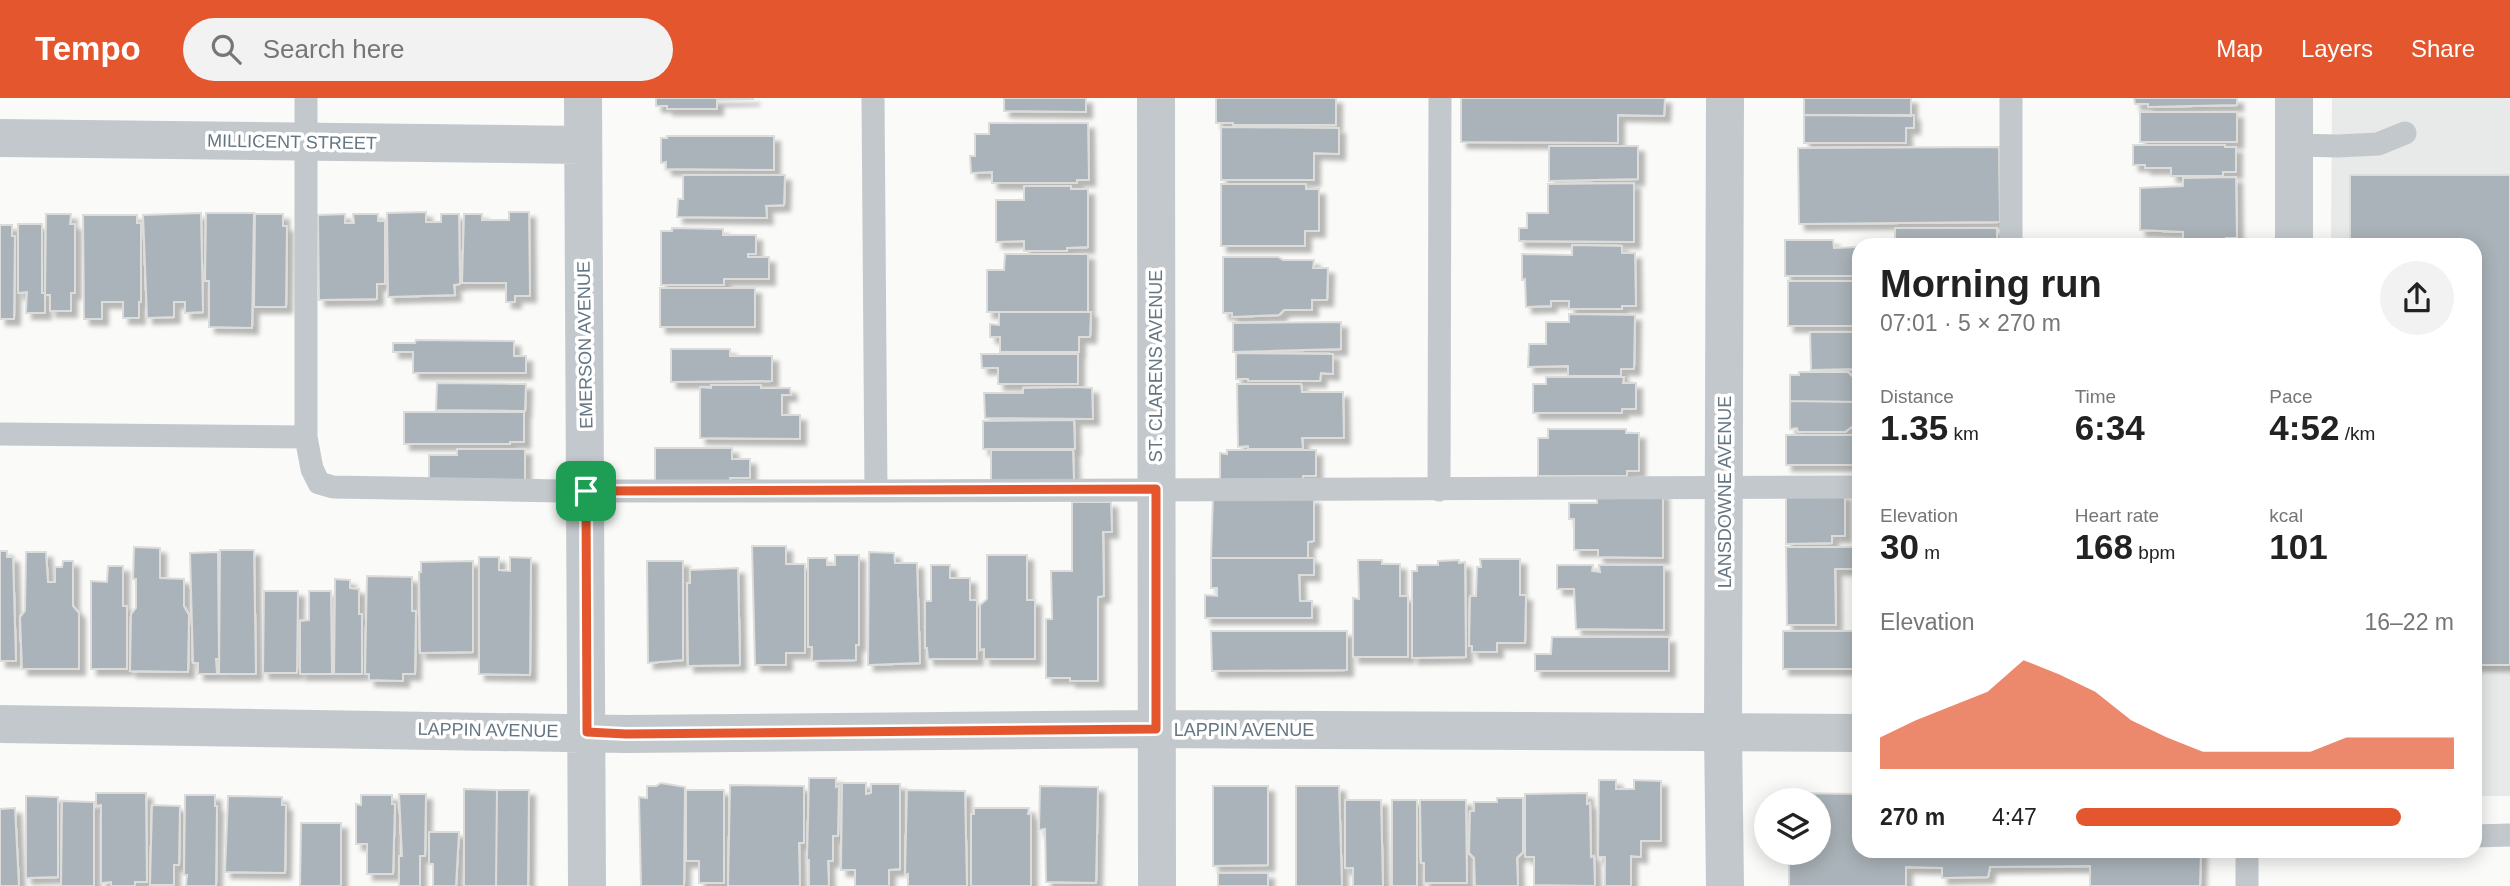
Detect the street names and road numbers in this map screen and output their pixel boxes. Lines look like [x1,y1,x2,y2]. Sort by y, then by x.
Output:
street label: MILLICENT STREET [207,131,377,153]
street label: EMERSON AVENUE [574,261,596,429]
street label: ST. CLARENS AVENUE [1146,270,1166,462]
street label: LANSDOWNE AVENUE [1715,396,1735,588]
street label: LAPPIN AVENUE [417,719,559,741]
street label: LAPPIN AVENUE [1174,720,1314,740]

